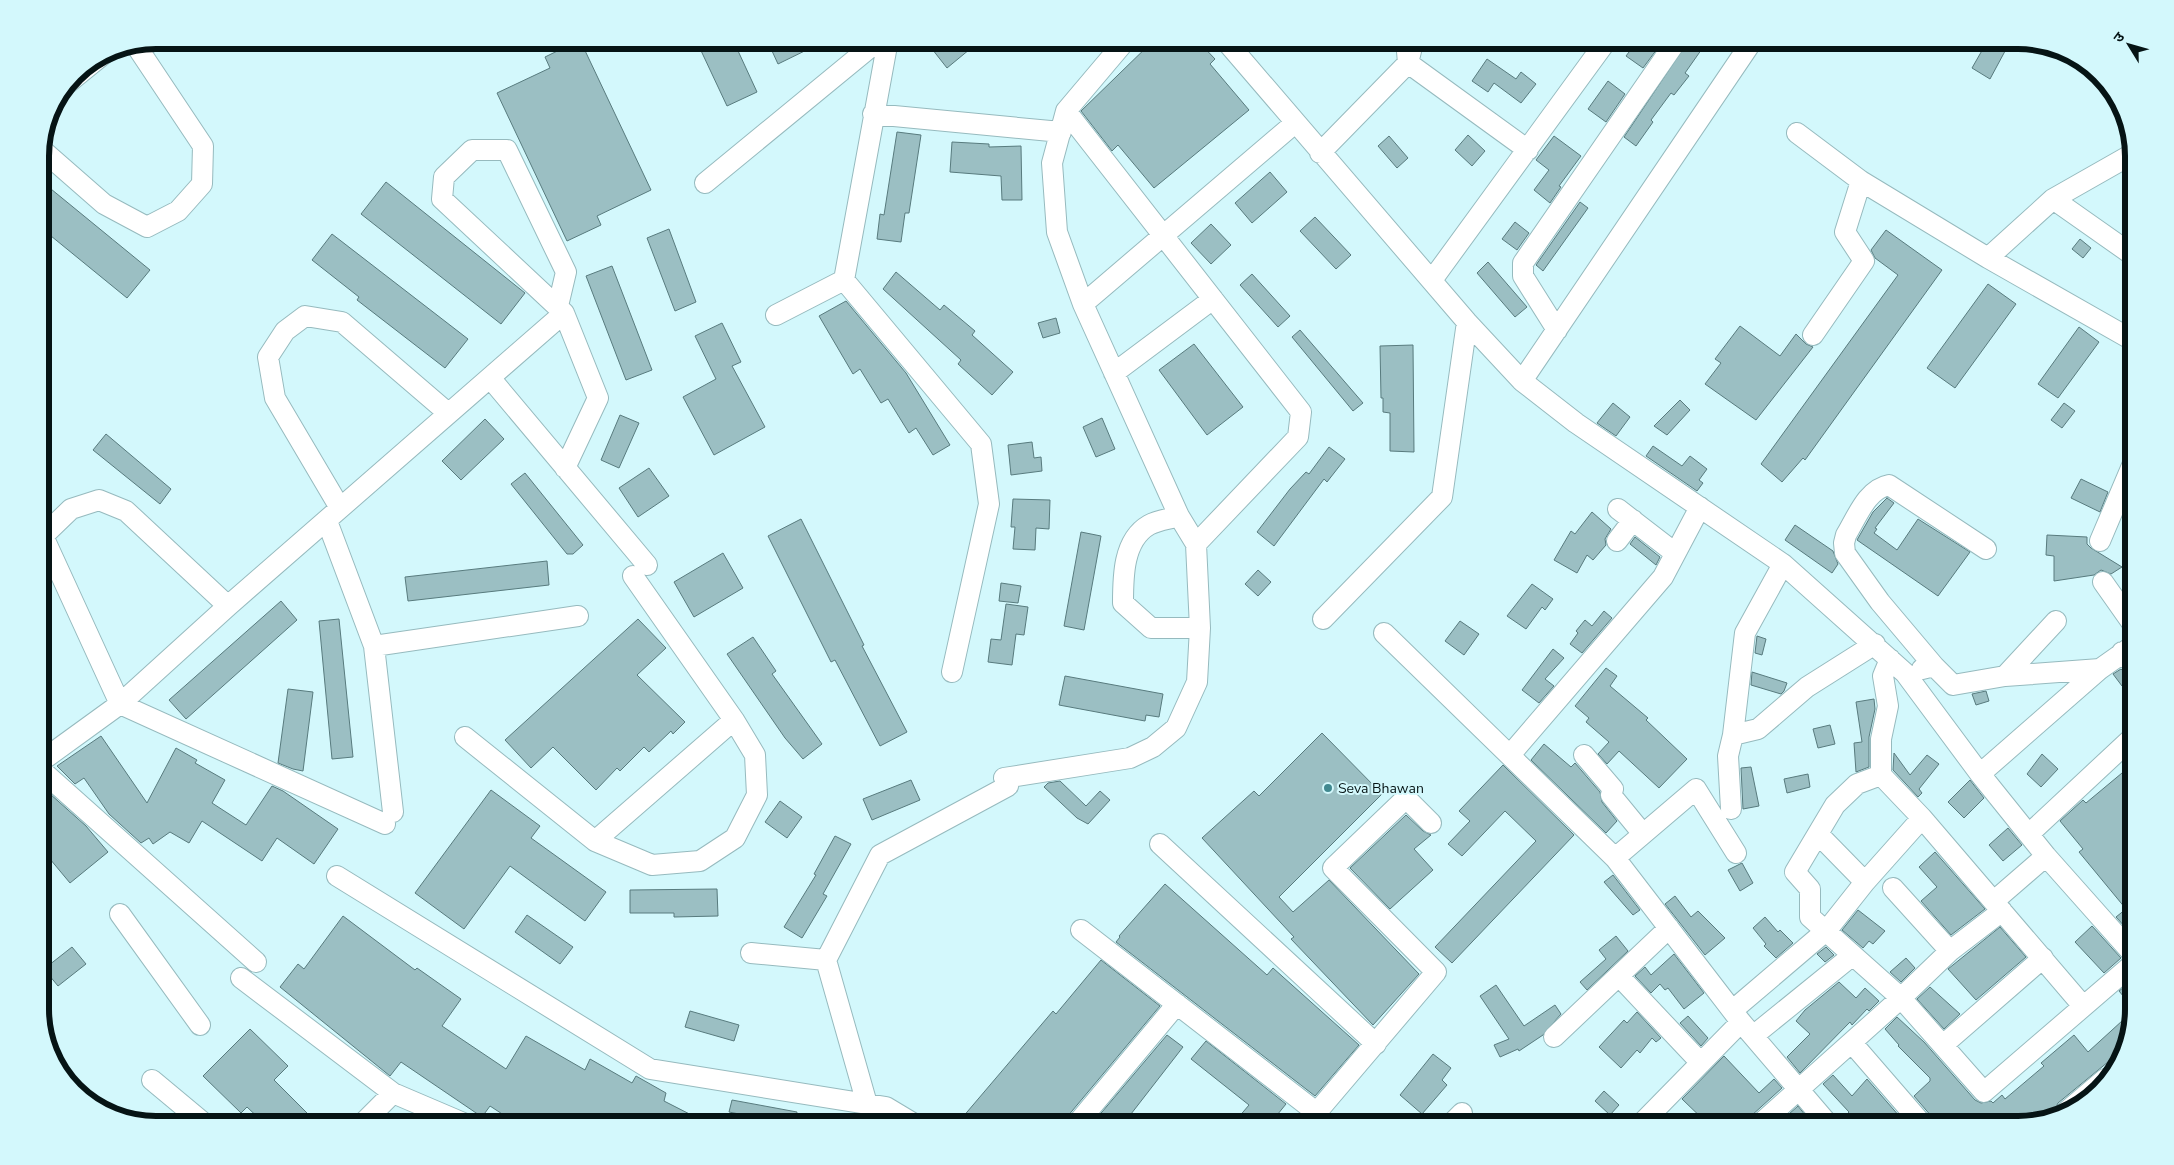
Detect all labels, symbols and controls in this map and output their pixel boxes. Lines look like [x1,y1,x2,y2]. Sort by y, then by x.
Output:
north arrow [2104,20,2154,70]
text: उ [2109,28,2130,46]
place label: Seva Bhawan [1338,779,1424,798]
marker: Seva Bhawan [1322,782,1334,794]

